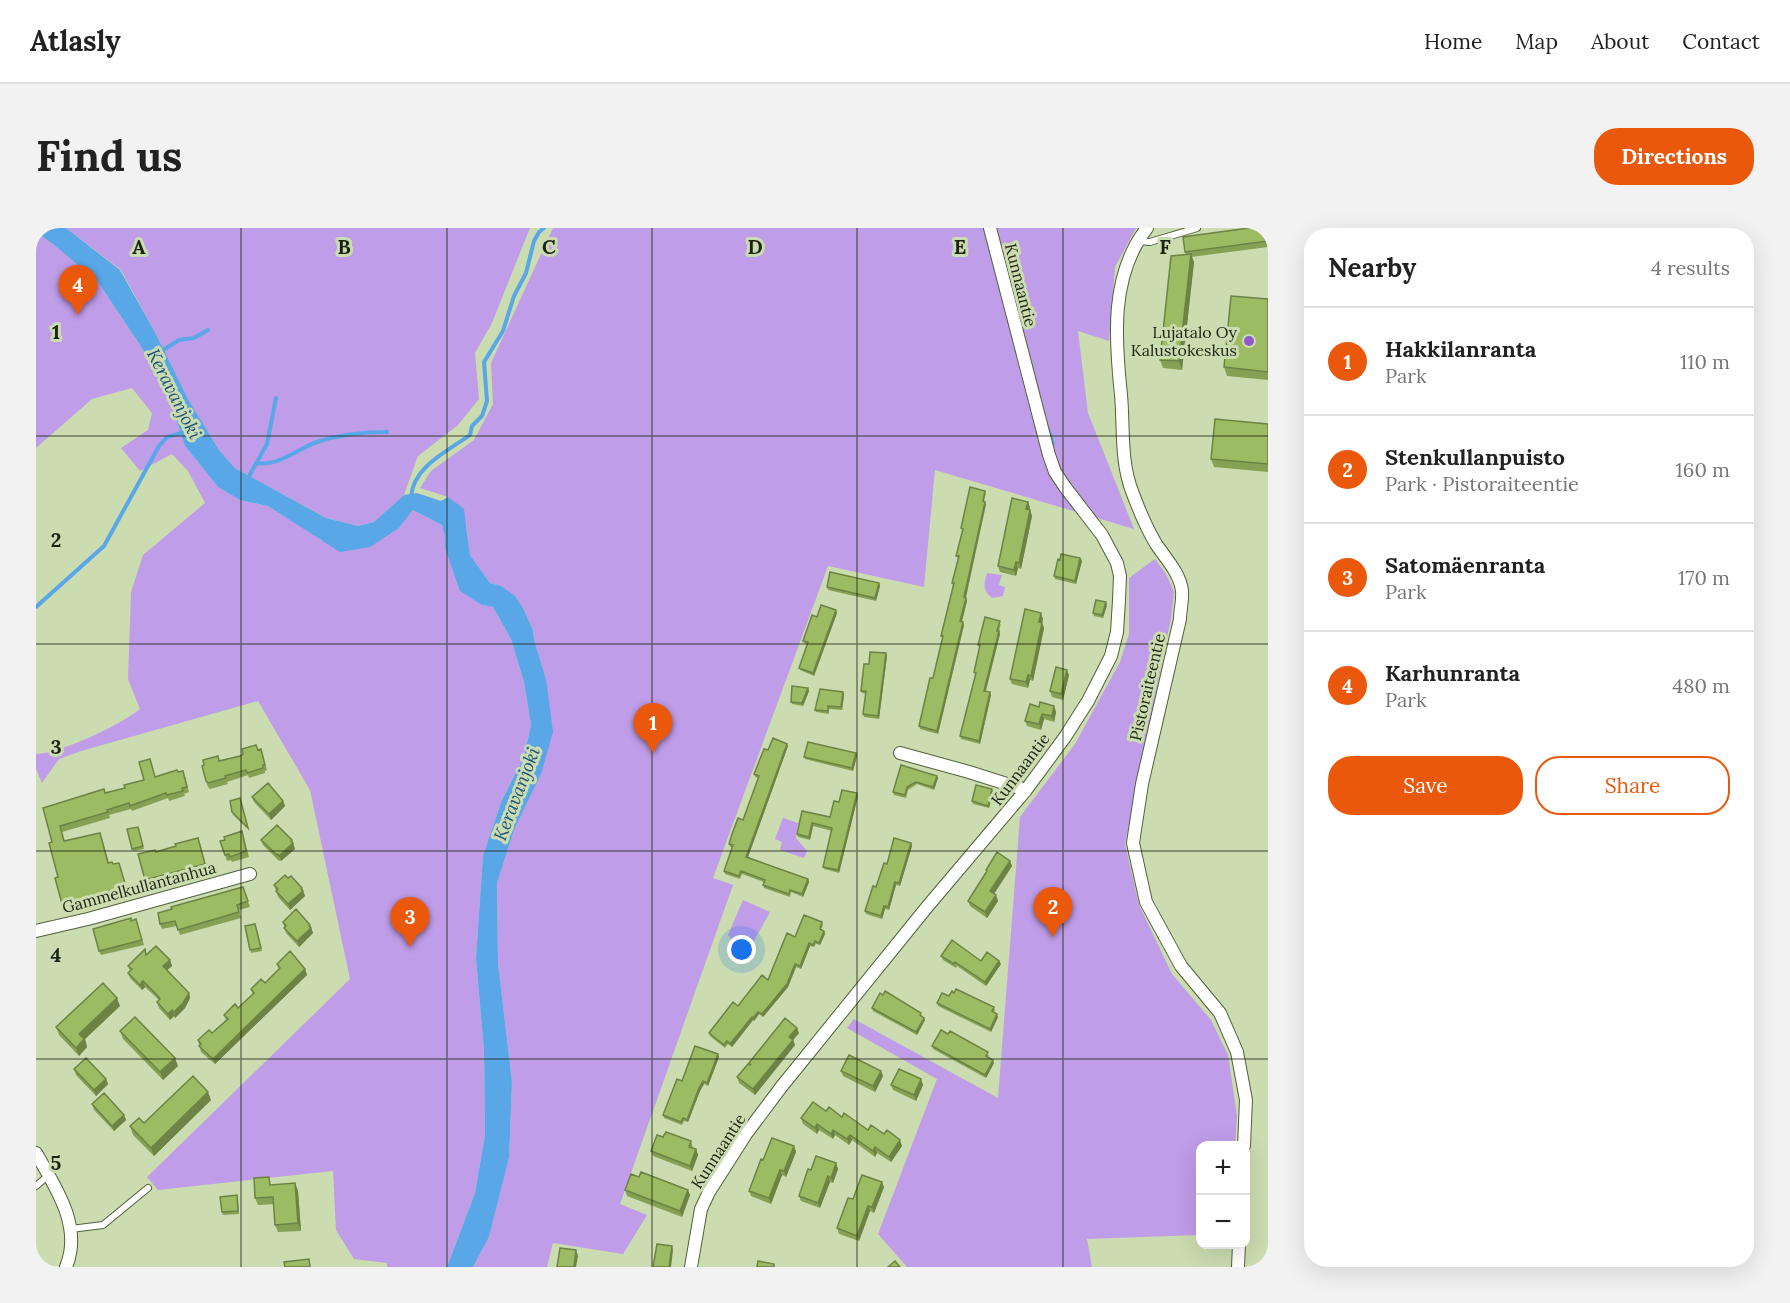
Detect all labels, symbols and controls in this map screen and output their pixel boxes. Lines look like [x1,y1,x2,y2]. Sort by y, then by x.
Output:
text: Atlasly [30,23,121,59]
text: Home [1424,28,1482,55]
text: Map [1515,28,1558,55]
text: About [1591,28,1649,55]
text: Contact [1682,28,1760,55]
button: Directions [1594,128,1754,185]
text: Find us [36,129,182,183]
text: A [132,234,146,259]
text: B [337,234,351,259]
text: C [542,234,556,259]
text: D [747,234,763,259]
text: E [954,234,966,259]
text: F [1159,234,1171,259]
street label: Kunnaantie [1001,241,1041,329]
text: Nearby [1328,251,1416,284]
text: 4 results [1651,255,1730,280]
pin: 4 [58,266,98,315]
text: 1 [52,319,60,344]
place label: Lujatalo Oy Kalustokeskus [1131,322,1238,360]
marker: Lujatalo Oy Kalustokeskus [1242,334,1256,348]
text: Hakkilanranta [1385,335,1536,363]
water label: Keravanjoki [142,345,207,443]
text: 1 [1343,349,1352,374]
text: 110 m [1680,349,1730,374]
text: Park [1385,363,1427,388]
text: Stenkullanpuisto [1385,443,1565,471]
text: 2 [1342,457,1353,482]
text: 160 m [1676,457,1730,482]
text: Park · Pistoraiteentie [1385,471,1579,496]
text: 2 [51,527,61,552]
text: Satomäenranta [1385,551,1545,579]
text: 3 [1342,565,1353,590]
text: 170 m [1678,565,1730,590]
text: Park [1385,579,1427,604]
street label: Pistoraiteentie [1125,631,1169,743]
text: Karhunranta [1385,659,1520,687]
text: 4 [1342,673,1353,698]
text: 480 m [1672,673,1730,698]
text: Park [1385,687,1427,712]
pin: 1 [634,704,672,753]
street label: Kunnaantie [986,729,1054,809]
text: 3 [50,734,62,759]
water label: Keravanjoki [488,744,545,844]
button: Save [1328,756,1523,815]
button: Share [1535,756,1730,815]
street label: Gammelkullantanhua [60,857,218,917]
pin: 2 [1034,888,1072,937]
pin: 3 [390,898,430,947]
your location [727,935,756,964]
text: 4 [51,942,62,967]
street label: Kunnaantie [686,1110,750,1192]
map controls [1196,1141,1250,1249]
button: + [1196,1141,1250,1195]
text: 5 [51,1150,62,1175]
button: − [1196,1195,1250,1249]

